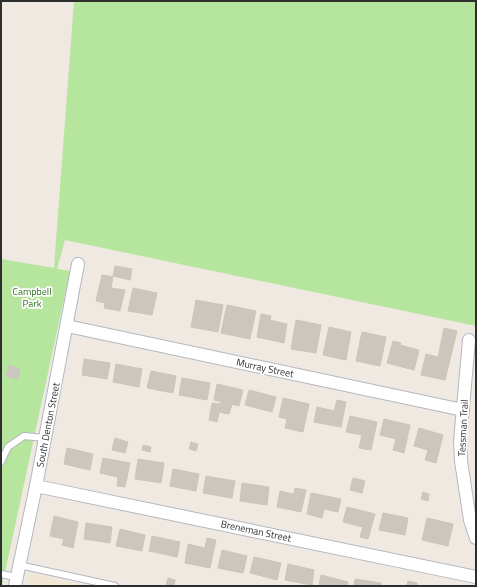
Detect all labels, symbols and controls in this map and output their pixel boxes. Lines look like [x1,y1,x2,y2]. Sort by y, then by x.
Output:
park label: Campbell Park [12,284,52,311]
street label: Murray Street [235,355,296,382]
street label: South Denton Street [32,381,64,469]
street label: Tessman Trail [454,399,472,457]
street label: Breneman Street [219,516,293,546]

